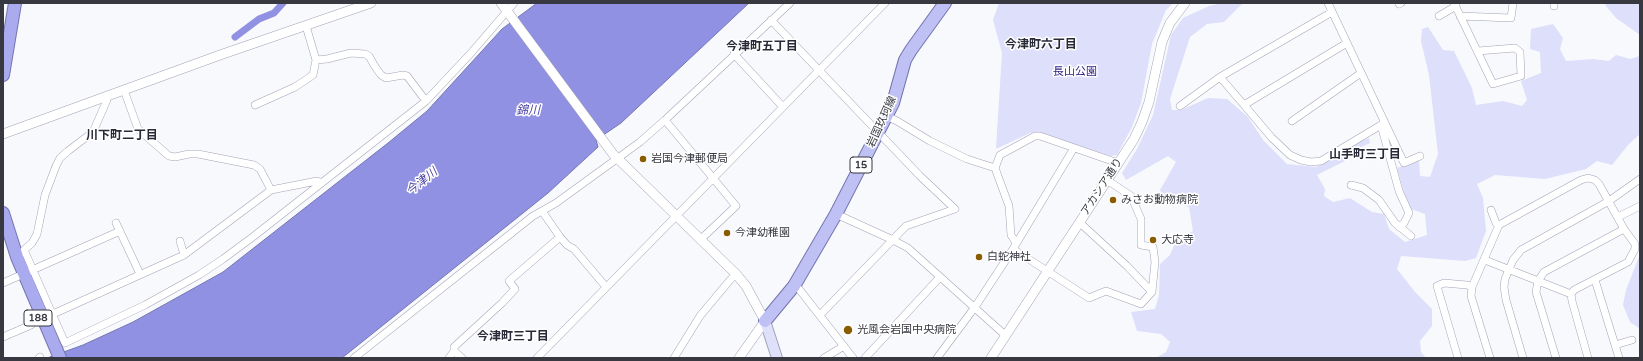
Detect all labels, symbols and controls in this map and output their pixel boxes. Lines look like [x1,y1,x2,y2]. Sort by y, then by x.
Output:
district label: 今津町六丁目 [1005,38,1077,52]
district label: 今津町五丁目 [726,40,798,54]
park label: 長山公園 [1053,65,1097,79]
street label: 岩国玖珂線 [864,94,900,150]
water label: 錦川 [516,104,540,118]
district label: 川下町二丁目 [86,129,158,143]
district label: 山手町三丁目 [1329,148,1401,162]
place label: 岩国今津郵便局 [651,152,728,166]
marker: 岩国今津郵便局 [638,154,648,164]
street label: アカシア通り [1078,156,1126,218]
road number: 15 [850,157,872,173]
water label: 今津川 [403,165,441,199]
place label: みさお動物病院 [1121,193,1198,207]
marker: みさお動物病院 [1108,195,1118,205]
place label: 今津幼稚園 [735,226,790,240]
marker: 今津幼稚園 [722,228,732,238]
place label: 大応寺 [1161,233,1194,247]
marker: 大応寺 [1148,235,1158,245]
place label: 白蛇神社 [987,250,1031,264]
marker: 白蛇神社 [974,252,984,262]
road number: 188 [24,310,52,326]
place label: 光風会岩国中央病院 [857,323,956,337]
marker: 光風会岩国中央病院 [842,324,854,336]
district label: 今津町三丁目 [477,330,549,344]

